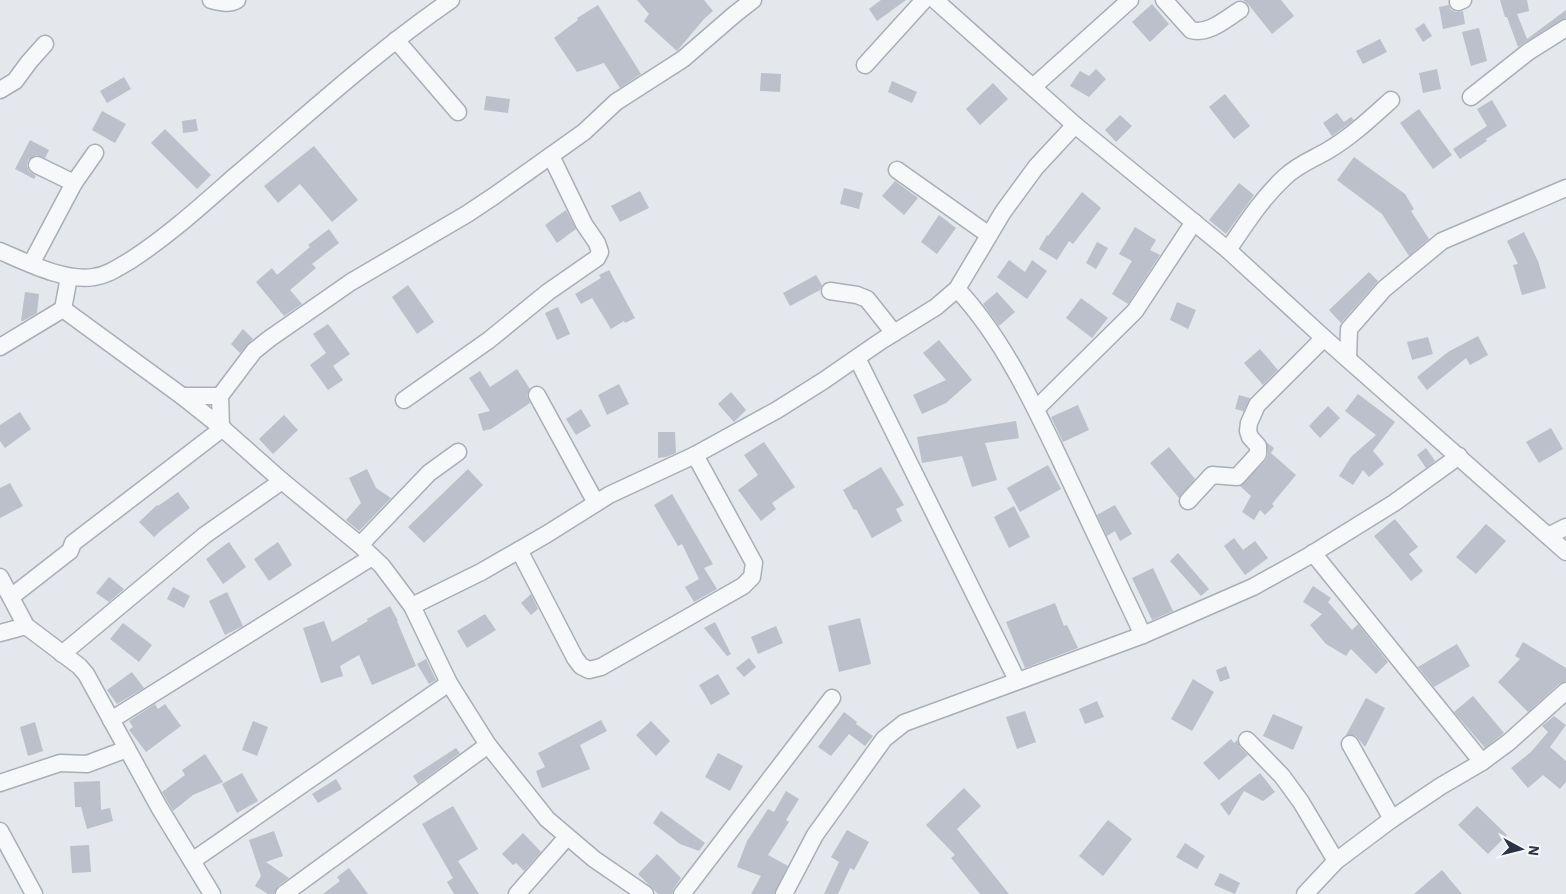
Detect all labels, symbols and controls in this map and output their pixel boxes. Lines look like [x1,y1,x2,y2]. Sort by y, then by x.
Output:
north arrow [1496,824,1546,874]
text: N [1524,844,1543,857]

